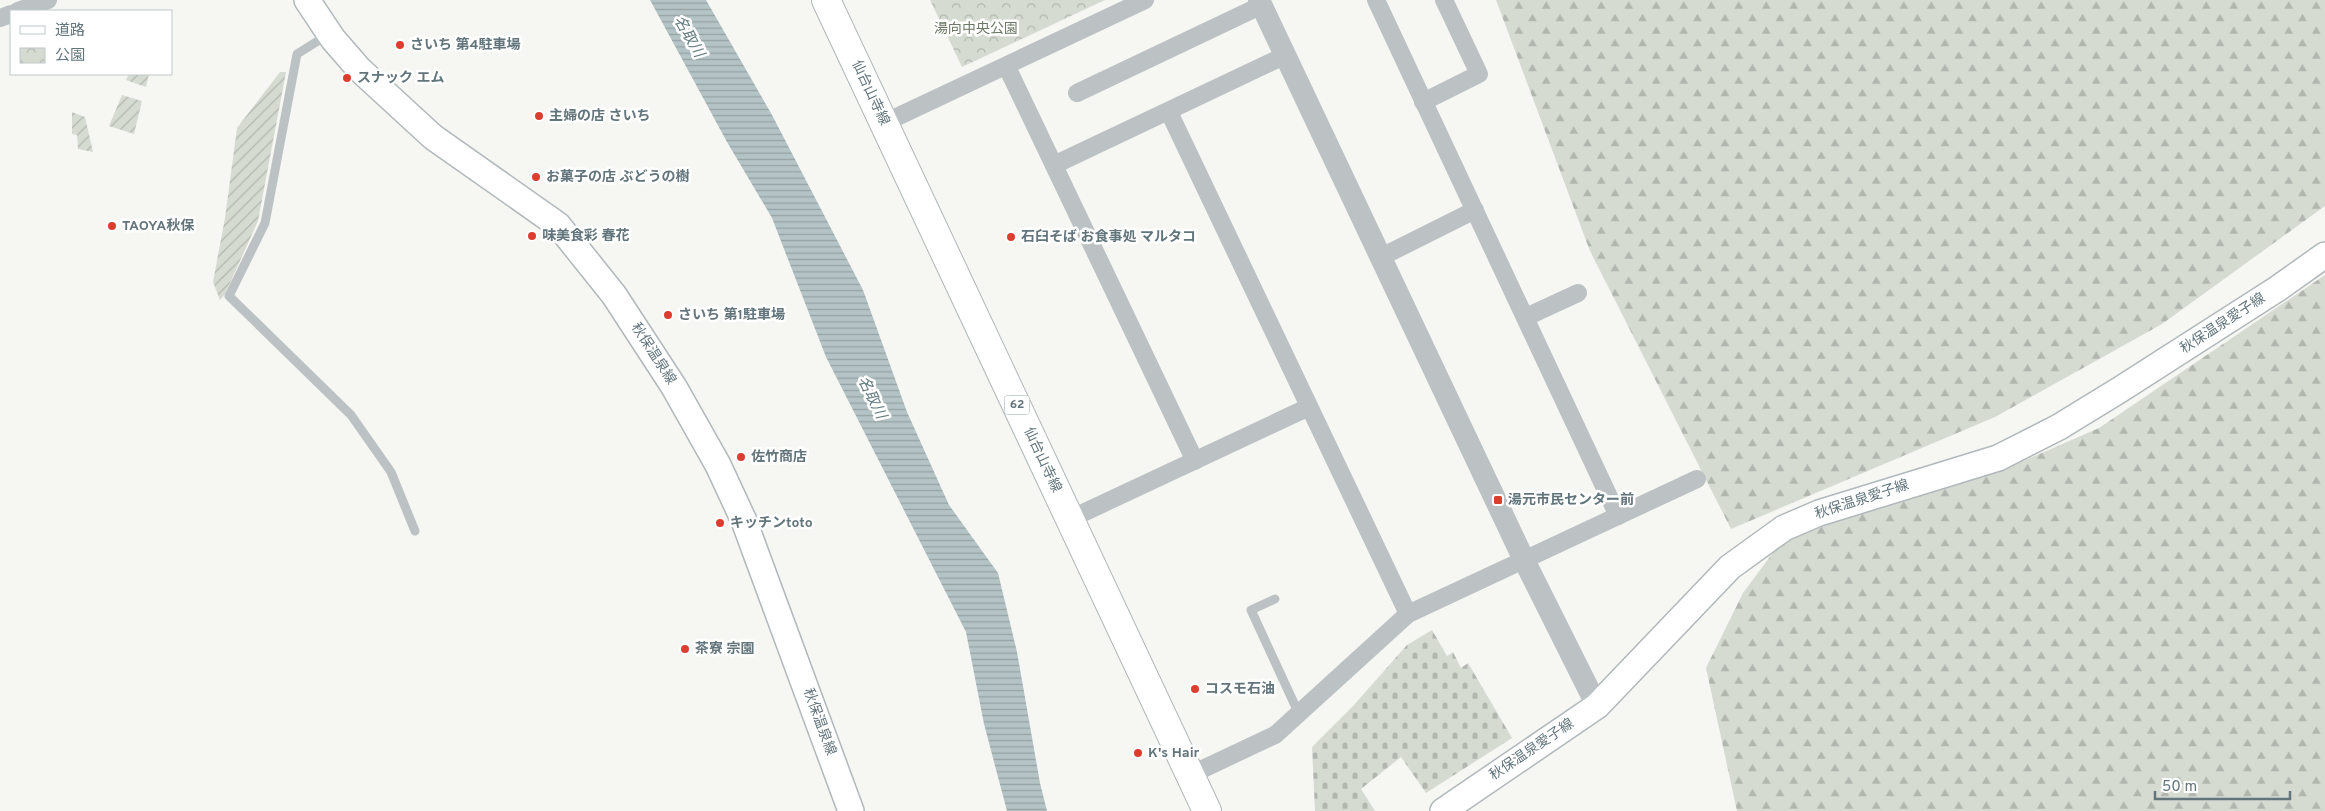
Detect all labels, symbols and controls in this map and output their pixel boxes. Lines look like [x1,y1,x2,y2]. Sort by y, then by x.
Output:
legend [10,10,172,75]
water label: 名取川 [669,13,708,63]
park label: 湯向中央公園 [934,21,1018,38]
text: 道路 [55,22,85,41]
place label: さいち 第4駐車場 [410,36,521,54]
marker: さいち 第4駐車場 [394,39,406,51]
text: 公園 [55,47,85,66]
street label: 仙台山寺線 [848,57,893,128]
place label: スナック エム [357,70,445,87]
marker: スナック エム [341,72,353,84]
place label: 主婦の店 さいち [549,108,651,125]
marker: 主婦の店 さいち [533,110,545,122]
place label: お菓子の店 ぶどうの樹 [546,168,690,186]
marker: お菓子の店 ぶどうの樹 [530,171,542,183]
place label: TAOYA秋保 [122,218,194,235]
marker: TAOYA秋保 [106,220,118,232]
place label: 味美食彩 春花 [542,228,630,245]
place label: 石臼そば お食事処 マルタコ [1021,228,1196,246]
marker: 味美食彩 春花 [526,230,538,242]
marker: 石臼そば お食事処 マルタコ [1005,231,1017,243]
street label: 秋保温泉愛子線 [2177,289,2269,358]
place label: さいち 第1駐車場 [678,306,785,324]
marker: さいち 第1駐車場 [662,309,674,321]
street label: 秋保温泉線 [627,319,680,388]
water label: 名取川 [853,374,890,424]
road number: 62 [1004,396,1030,414]
street label: 仙台山寺線 [1020,424,1065,495]
place label: 佐竹商店 [751,449,807,466]
marker: 佐竹商店 [735,451,747,463]
street label: 秋保温泉愛子線 [1812,476,1911,523]
place label: 湯元市民センター前 [1508,491,1634,509]
marker: 湯元市民センター前 [1492,494,1504,506]
place label: キッチンtoto [730,515,813,532]
marker: キッチンtoto [714,517,726,529]
place label: 茶寮 宗園 [695,641,755,658]
marker: 茶寮 宗園 [679,643,691,655]
place label: コスモ石油 [1205,681,1275,698]
marker: コスモ石油 [1189,683,1201,695]
street label: 秋保温泉線 [799,686,840,758]
street label: 秋保温泉愛子線 [1486,715,1577,784]
place label: K's Hair [1148,745,1200,762]
marker: K's Hair [1132,747,1144,759]
scale bar [2155,768,2290,800]
text: 50 m [2162,778,2197,797]

